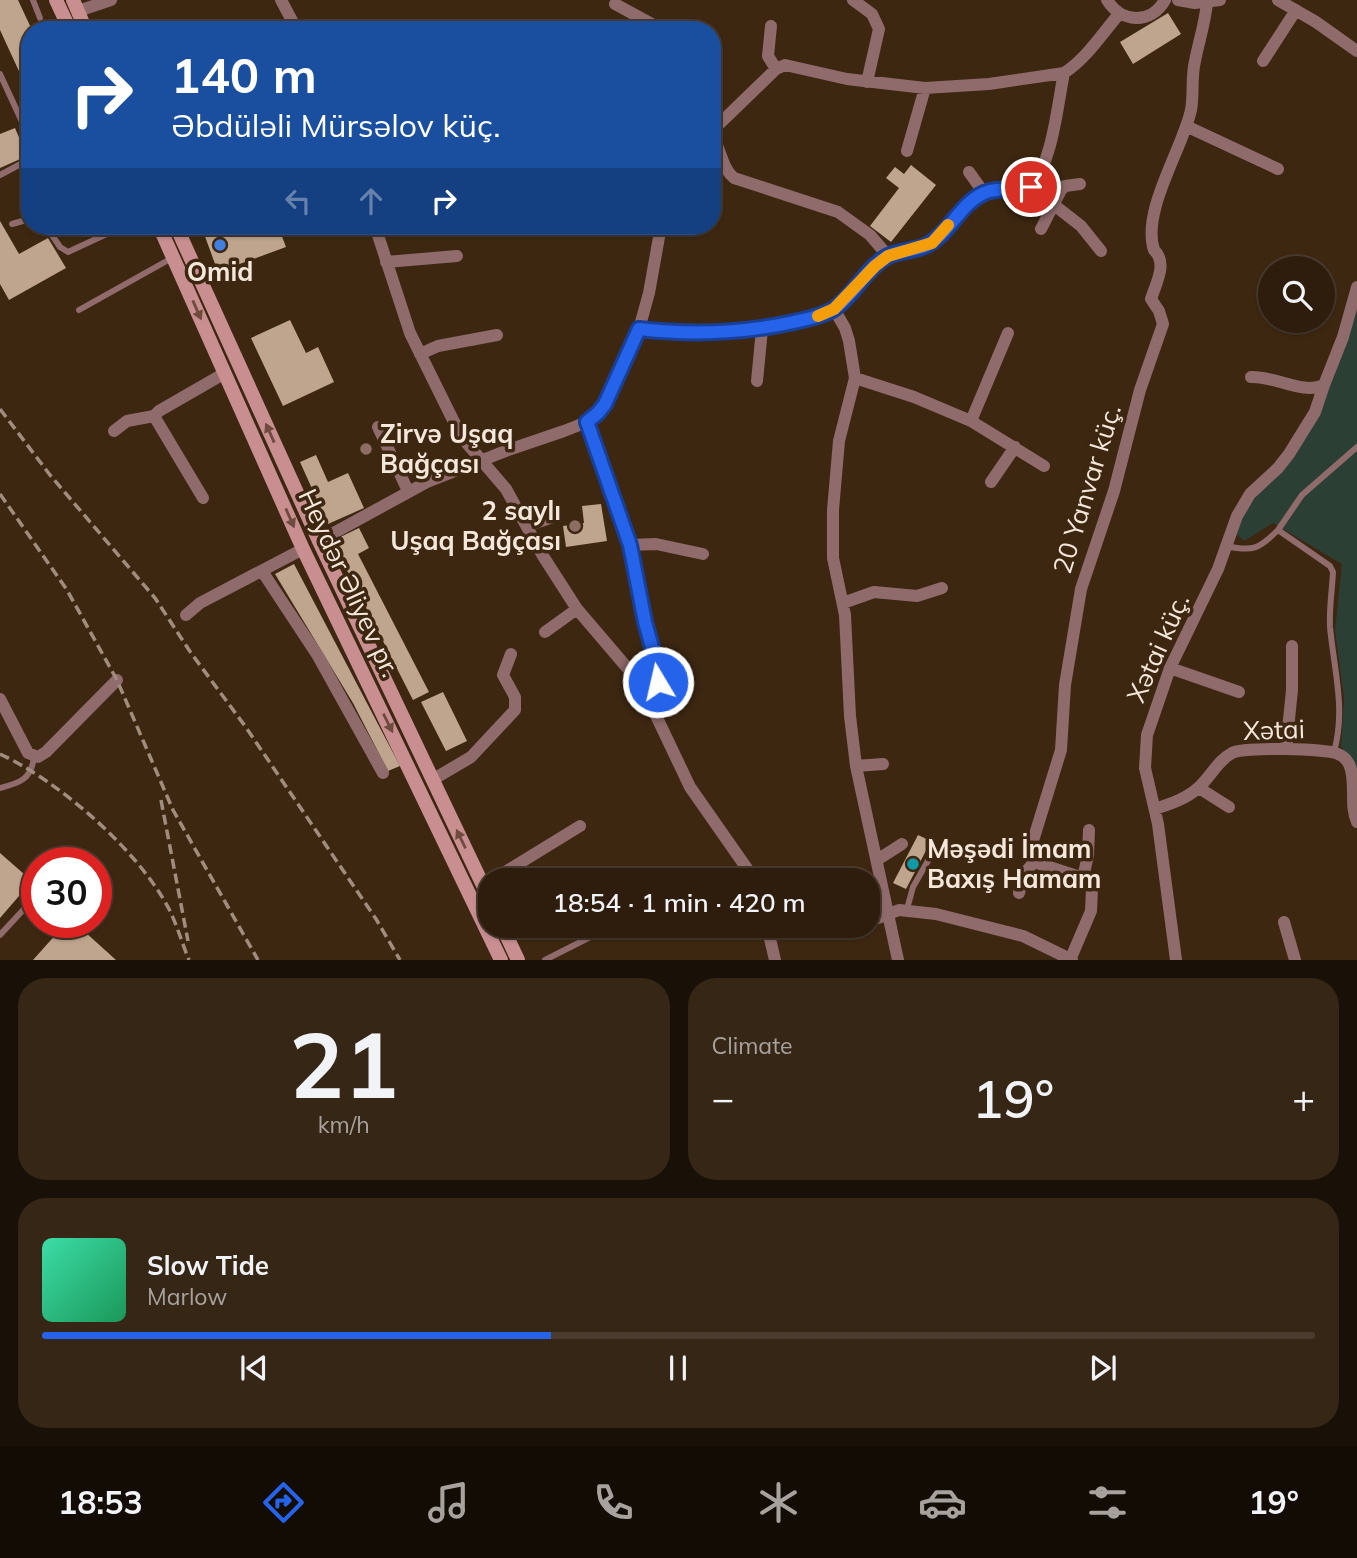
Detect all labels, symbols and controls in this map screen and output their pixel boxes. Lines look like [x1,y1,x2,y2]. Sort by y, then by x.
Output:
text: 140 m [171,44,317,105]
icon: right [56,49,147,140]
text: Əbdüləli Mürsəlov küç. [171,105,501,145]
pin [1001,157,1061,217]
icon: arrive [1012,168,1050,206]
icon: left [279,182,317,220]
icon: ahead [352,182,390,220]
icon: right [425,182,463,220]
marker: Omid [212,237,228,253]
place label: Omid [187,255,253,288]
map controls [1258,256,1335,333]
button: search [1258,256,1335,333]
one-way arrow [191,300,203,320]
street label: 20 Yanvar küç. [1045,400,1128,578]
place label: Zirvə Uşaq Bağçası [380,417,513,480]
one-way arrow [264,423,276,443]
marker: Zirvə Uşaq Bağçası [358,441,374,457]
street label: Heydər Əliyev pr. [291,483,408,682]
place label: 2 saylı Uşaq Bağçası [390,494,561,557]
one-way arrow [284,508,296,528]
marker: 2 saylı Uşaq Bağçası [567,518,583,534]
street label: Xətai küç. [1119,588,1196,707]
position arrow [621,645,695,719]
street label: Xətai [1243,712,1305,747]
one-way arrow [383,713,394,733]
one-way arrow [455,829,466,849]
place label: Məşədi İmam Baxış Hamam [927,832,1101,895]
speed limit sign: 30 [21,847,112,938]
marker: Məşədi İmam Baxış Hamam [905,856,921,872]
text: 18:54 · 1 min · 420 m [552,886,806,919]
text: 21 [289,1007,398,1121]
text: Climate [712,1031,793,1060]
text: 19° [972,1066,1054,1131]
text: − [712,1074,734,1122]
text: + [1292,1074,1315,1122]
text: km/h [318,1110,370,1139]
text: Slow Tide [147,1249,269,1282]
text: Marlow [147,1282,227,1311]
icon: previous [235,1349,273,1387]
icon: pause [659,1349,697,1387]
icon: next [1084,1349,1122,1387]
icon: directions [259,1478,308,1527]
icon: music [424,1478,473,1527]
icon: phone [589,1478,638,1527]
icon: climate [754,1478,803,1527]
icon: car [918,1478,967,1527]
icon: filters [1083,1478,1132,1527]
text: 18:53 [58,1482,143,1522]
text: 19° [1248,1482,1299,1522]

